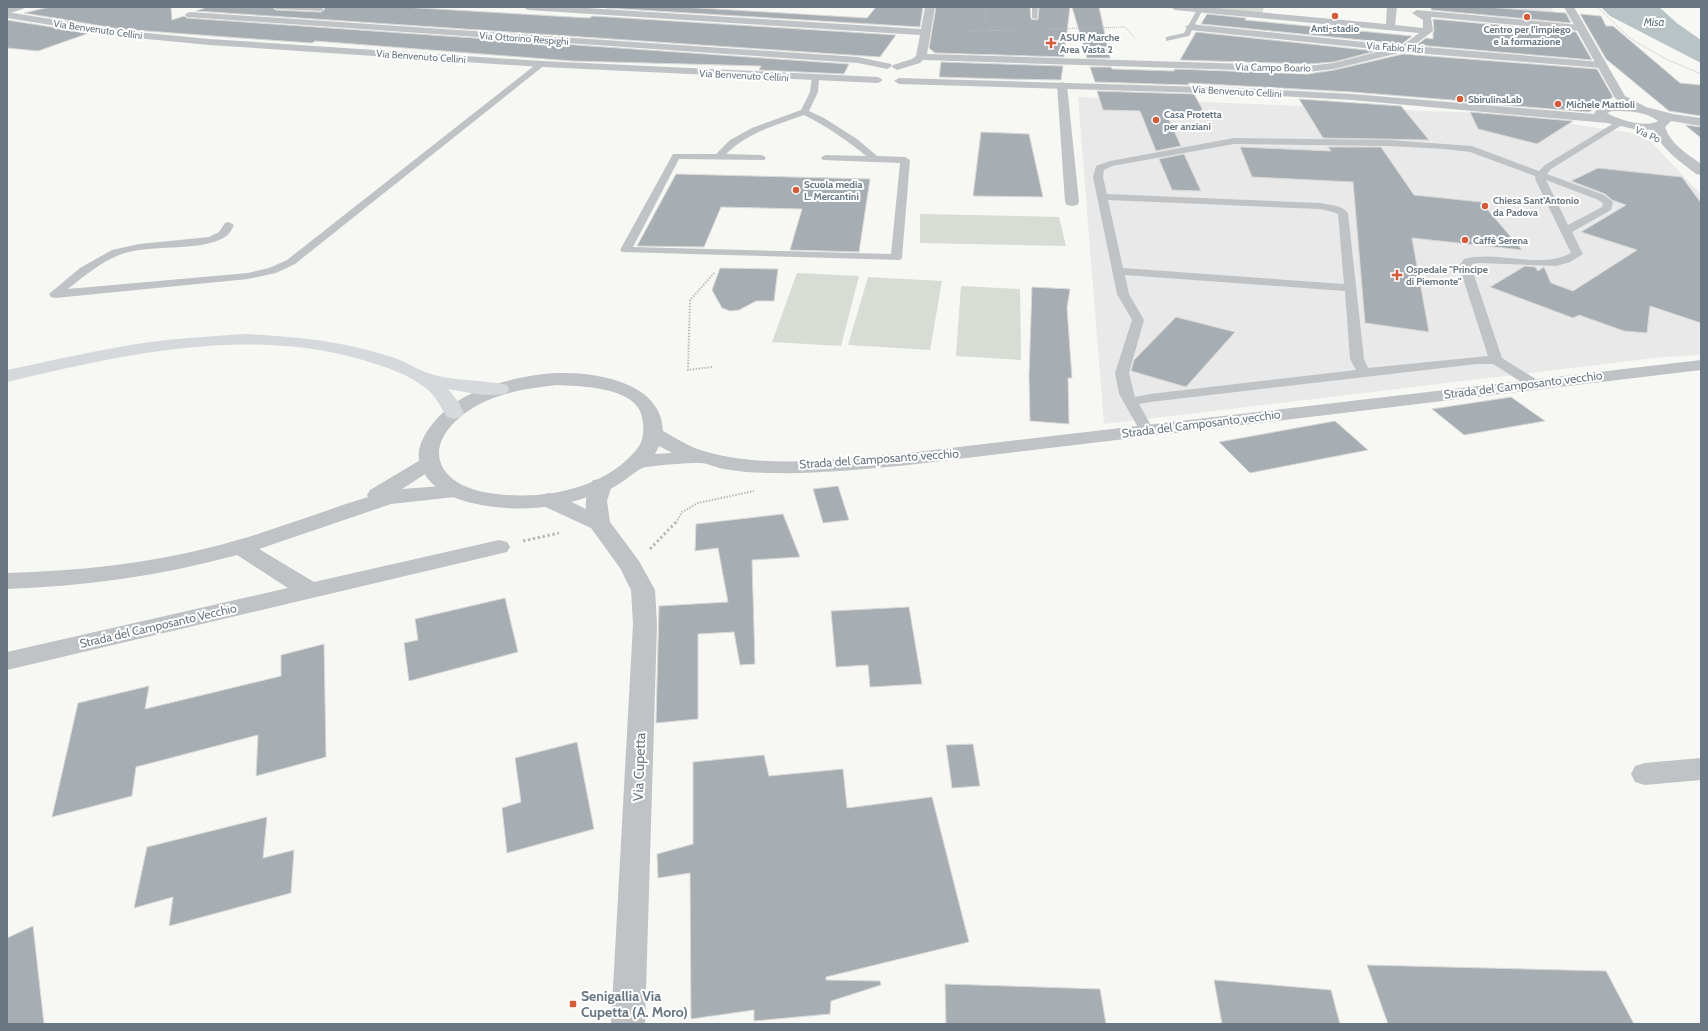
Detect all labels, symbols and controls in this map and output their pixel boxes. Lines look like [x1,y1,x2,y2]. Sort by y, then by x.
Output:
marker: Anti-stadio [1330,11,1340,21]
marker: Centro per l'impiego e la formazione [1522,12,1532,22]
water label: Misa [1643,15,1664,29]
street label: Via Benvenuto Cellini [53,17,143,42]
place label: Anti-stadio [1311,22,1359,35]
place label: Centro per l'impiego e la formazione [1483,23,1571,48]
street label: Via Ottorino Respighi [479,29,569,48]
place label: ASUR Marche Area Vasta 2 [1060,31,1119,56]
marker: ASUR Marche Area Vasta 2 [1045,37,1057,49]
street label: Via Fabio Filzi [1366,39,1424,56]
street label: Via Benvenuto Cellini [376,47,466,66]
street label: Via Campo Boario [1235,60,1312,75]
street label: Via Benvenuto Cellini [699,67,789,84]
street label: Via Benvenuto Cellini [1192,83,1282,100]
place label: SbirulinaLab [1468,93,1522,106]
marker: SbirulinaLab [1455,94,1465,104]
place label: Michele Mattioli [1566,98,1635,111]
marker: Michele Mattioli [1553,99,1563,109]
place label: Casa Protetta per anziani [1164,108,1222,133]
marker: Casa Protetta per anziani [1151,115,1161,125]
street label: Via Po [1633,123,1663,146]
place label: Scuola media L. Mercantini [804,178,862,203]
marker: Scuola media L. Mercantini [791,185,801,195]
place label: Chiesa Sant'Antonio da Padova [1493,194,1579,219]
marker: Chiesa Sant'Antonio da Padova [1480,201,1490,211]
place label: Caffè Serena [1473,234,1528,247]
marker: Caffè Serena [1460,235,1470,245]
place label: Ospedale "Principe di Piemonte" [1406,263,1488,288]
marker: Ospedale "Principe di Piemonte" [1391,269,1403,281]
street label: Strada del Camposanto vecchio [1443,367,1604,402]
street label: Strada del Camposanto vecchio [1121,406,1282,441]
street label: Strada del Camposanto vecchio [799,445,960,472]
street label: Strada del Camposanto Vecchio [78,600,238,651]
street label: Via Cupetta [629,732,649,802]
place label: Senigallia Via Cupetta (A. Moro) [581,987,688,1021]
marker: Senigallia Via Cupetta (A. Moro) [568,999,578,1009]

